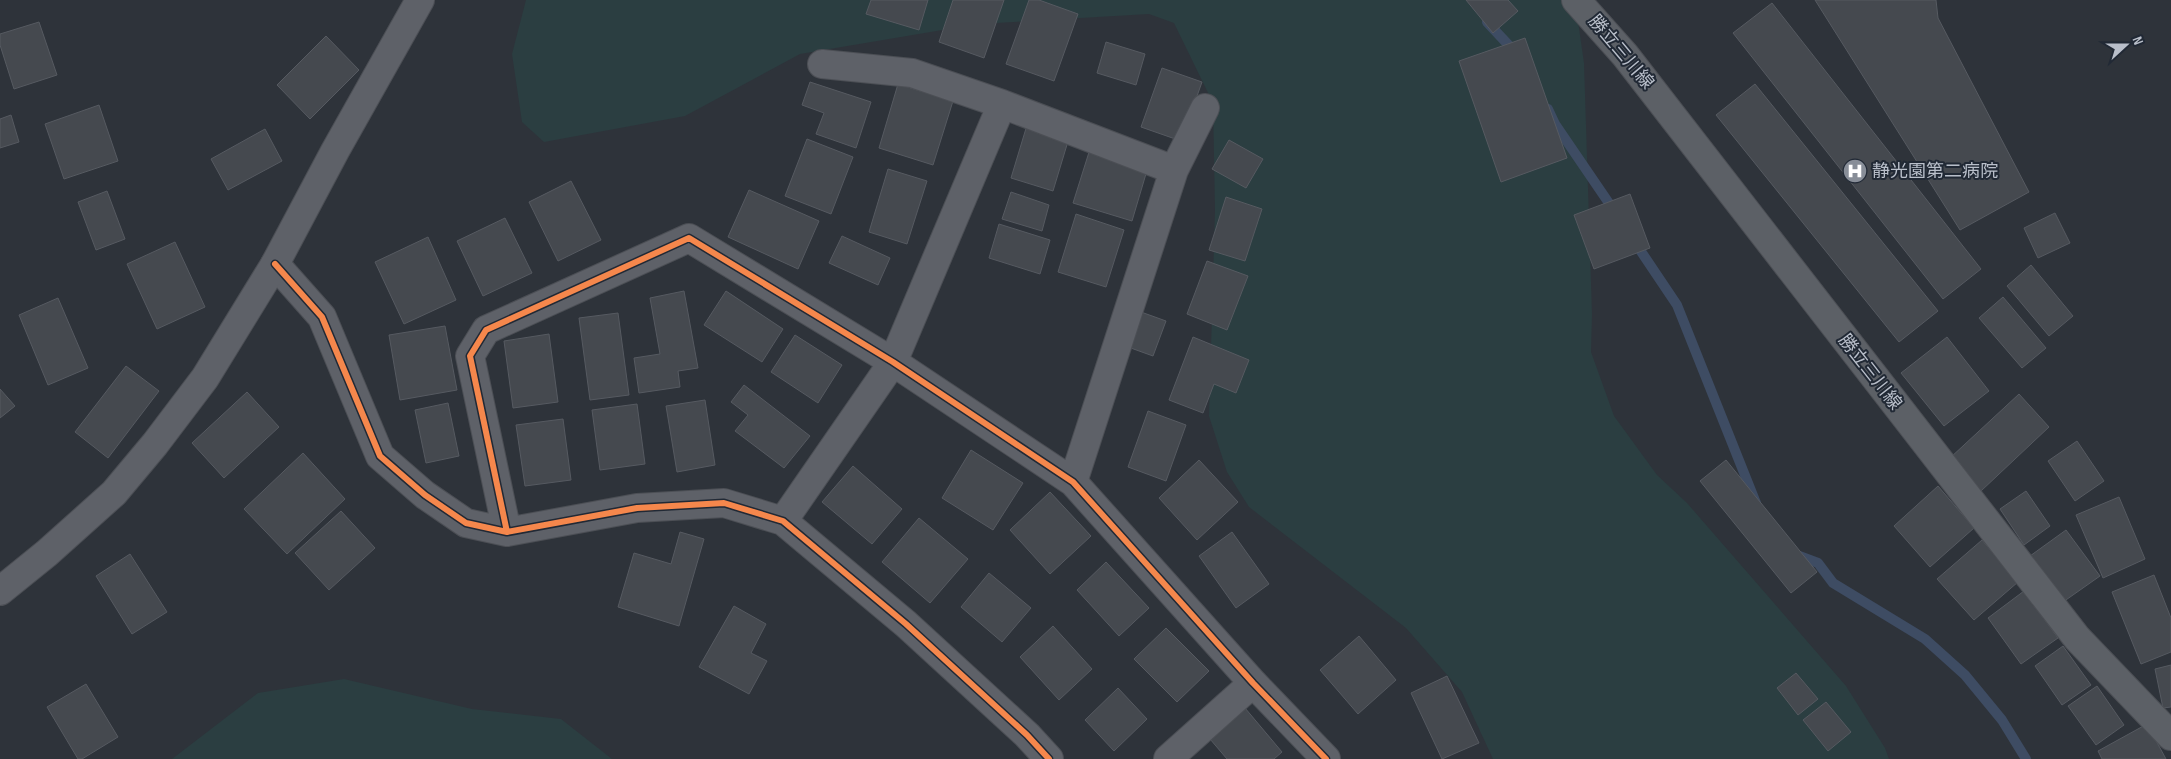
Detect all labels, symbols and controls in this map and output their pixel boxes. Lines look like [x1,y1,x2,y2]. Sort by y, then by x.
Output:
street label: 勝立三川線 [1584,11,1658,93]
north arrow [2101,20,2151,70]
text: N [2128,34,2147,47]
hospital icon: 静光園第二病院 [1842,158,1868,184]
place label: 静光園第二病院 [1872,161,1998,182]
street label: 勝立三川線 [1834,330,1906,414]

